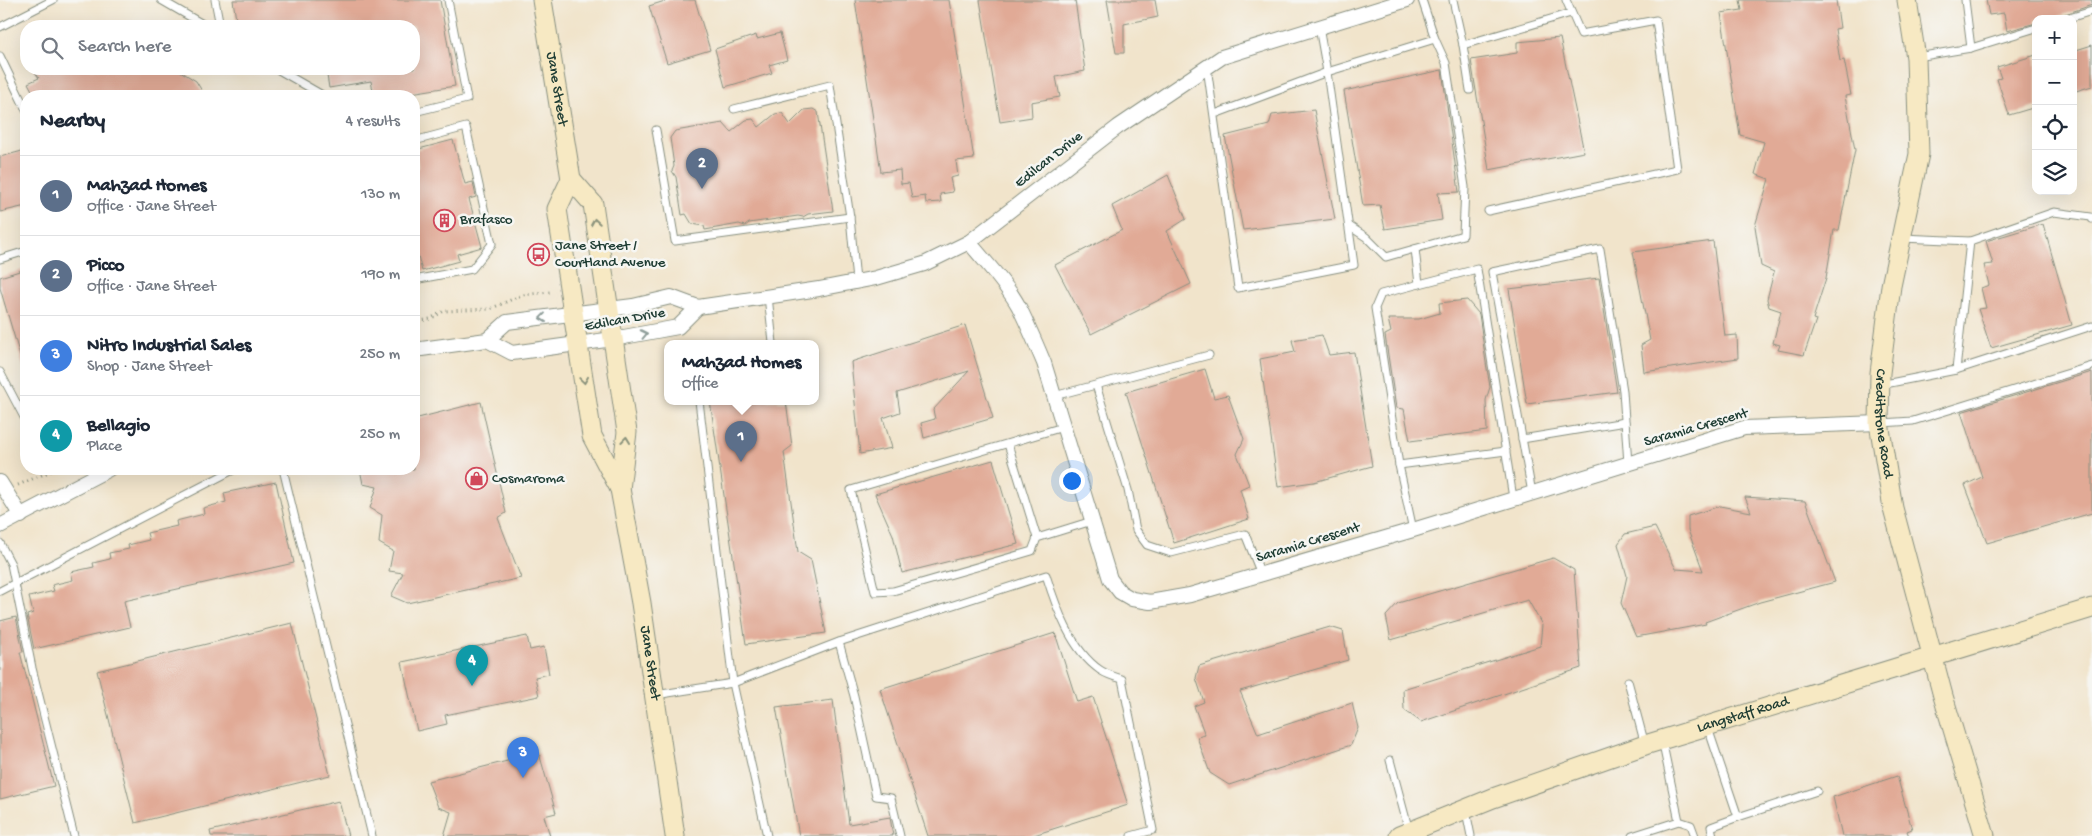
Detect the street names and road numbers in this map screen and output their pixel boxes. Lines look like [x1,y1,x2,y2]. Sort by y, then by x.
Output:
street label: Jane Street [542,51,572,129]
street label: Edilcan Drive [1011,128,1087,192]
street label: Edilcan Drive [583,304,667,336]
street label: Creditstone Road [1870,367,1897,481]
street label: Saramia Crescent [1642,404,1752,451]
street label: Saramia Crescent [1254,518,1364,567]
street label: Jane Street [635,625,664,703]
street label: Langstaff Road [1695,692,1792,737]

